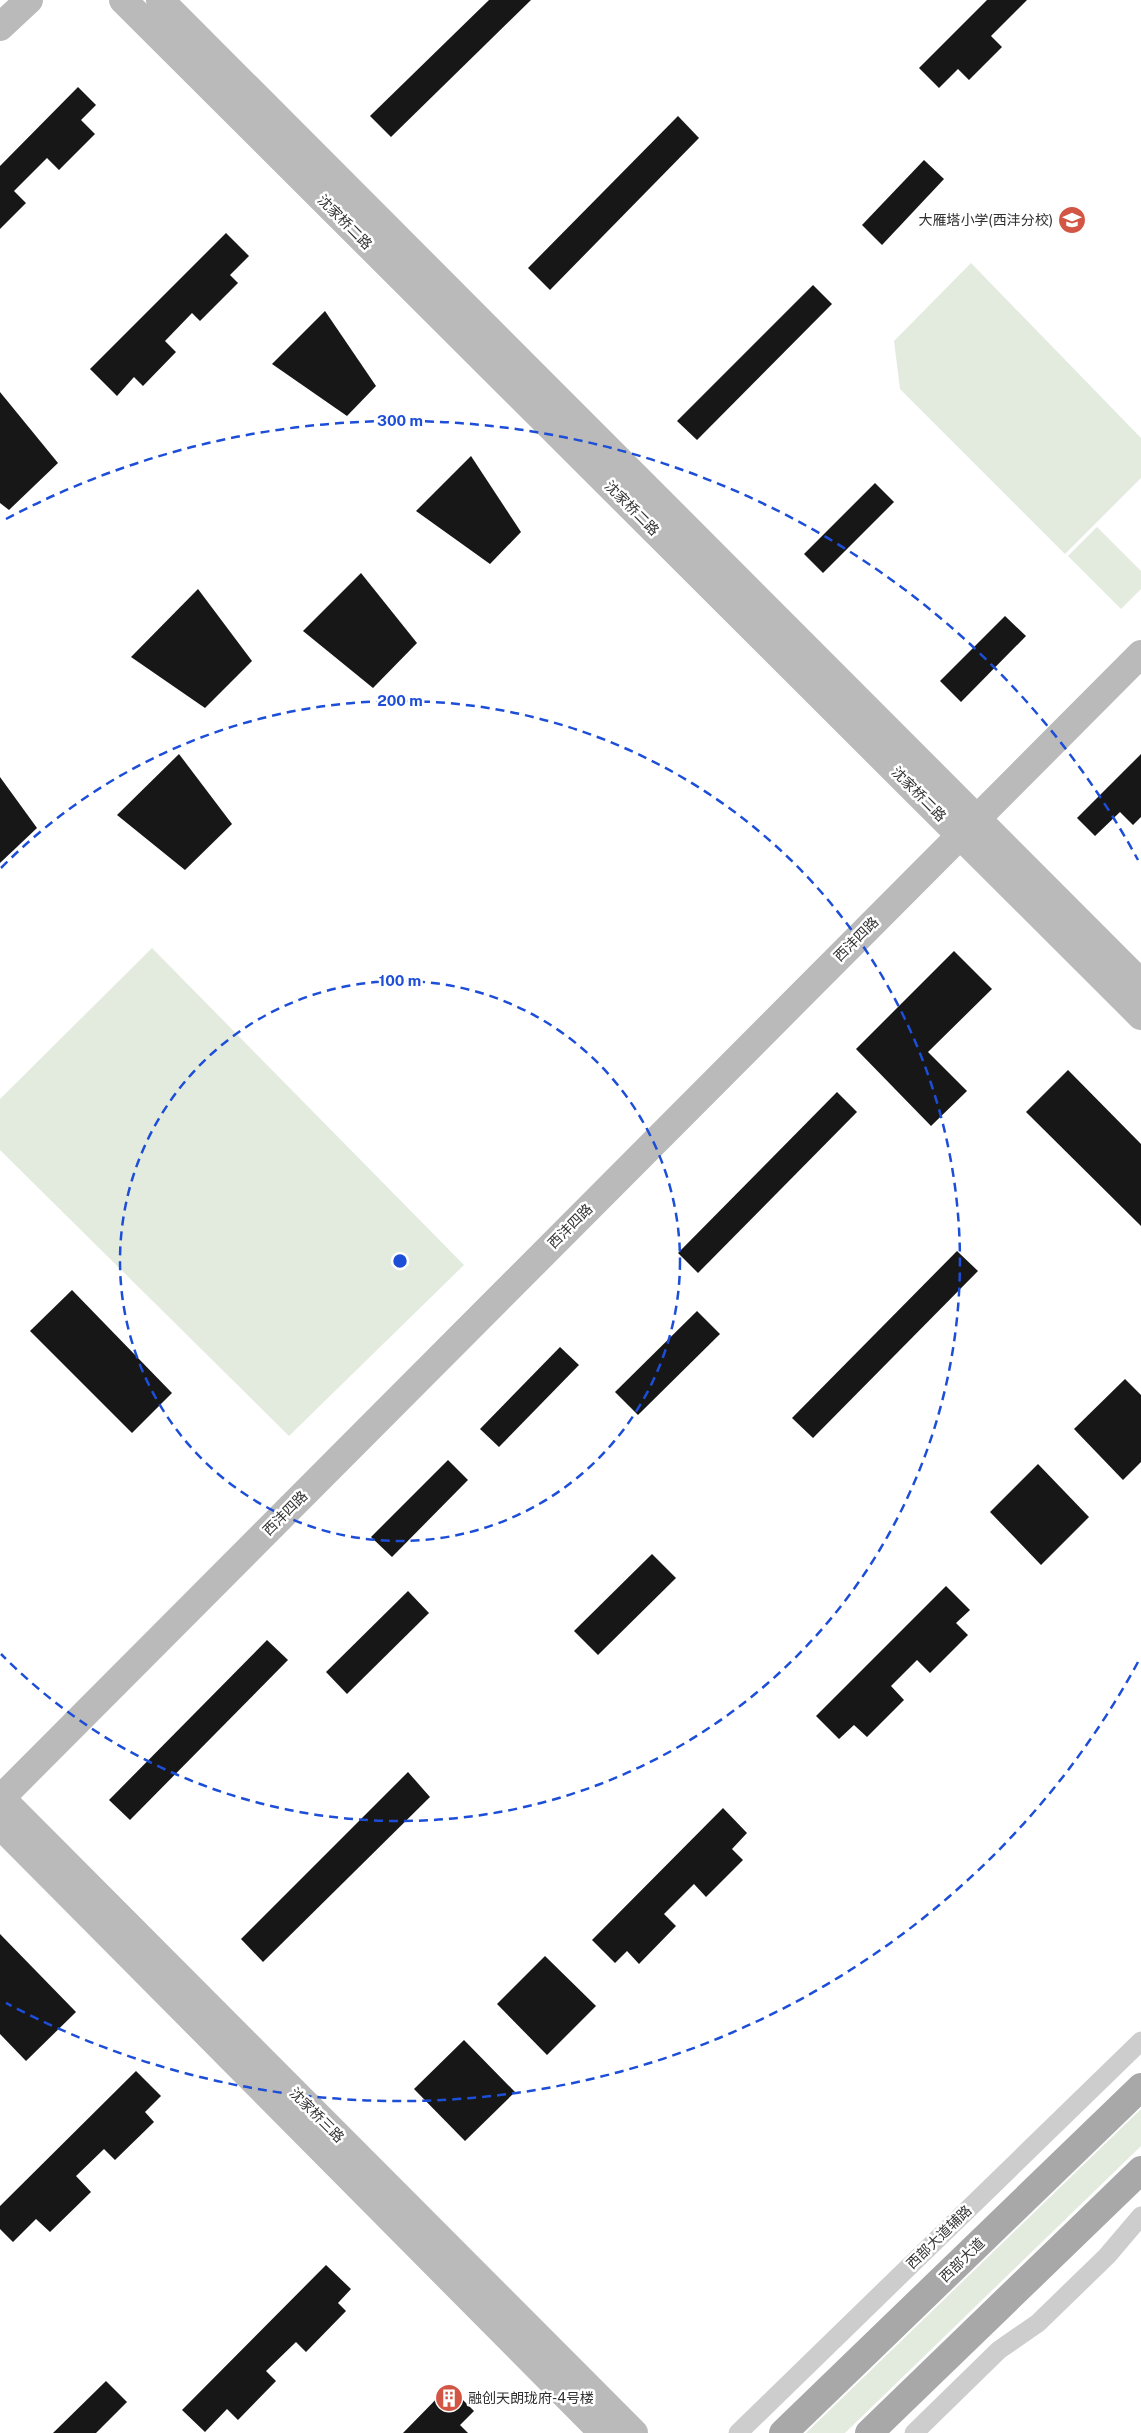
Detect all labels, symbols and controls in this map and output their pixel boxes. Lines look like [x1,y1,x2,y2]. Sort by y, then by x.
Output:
street label: 沈家桥二路 [315,192,375,252]
school or university icon: 大雁塔小学(西沣分校) [1057,205,1087,235]
place label: 大雁塔小学(西沣分校) [918,212,1053,228]
text: 300 m [377,412,423,429]
street label: 沈家桥二路 [602,478,662,538]
text: 200 m [377,692,423,709]
street label: 沈家桥二路 [889,764,949,824]
street label: 西沣四路 [831,914,881,964]
text: 100 m [379,972,421,989]
street label: 西沣四路 [545,1201,595,1251]
centre of rings [391,1252,409,1270]
street label: 西沣四路 [260,1488,310,1538]
street label: 沈家桥三路 [287,2085,347,2145]
street label: 西部大道辅路 [903,2202,975,2272]
street label: 西部大道 [936,2235,988,2285]
building icon: 融创天朗珑府-4号楼 [434,2383,464,2413]
place label: 融创天朗珑府-4号楼 [468,2390,594,2406]

